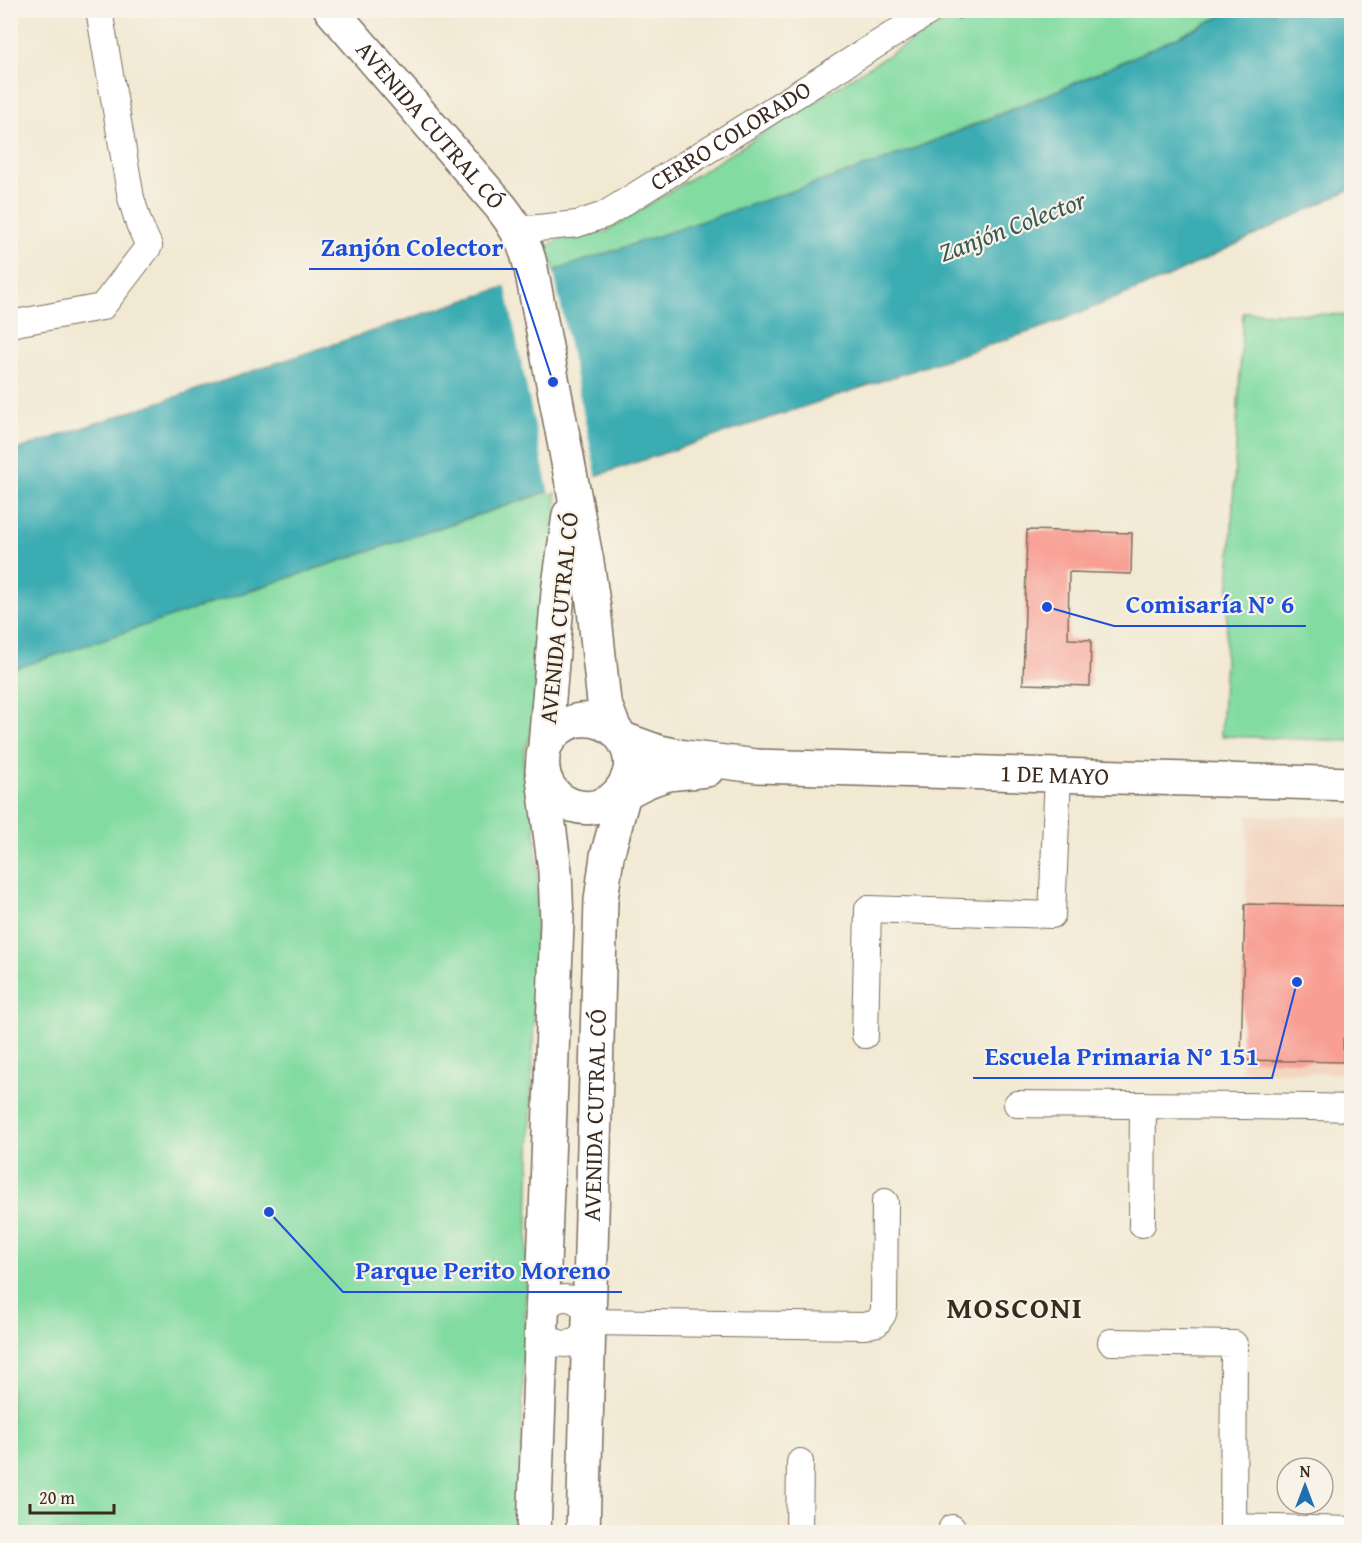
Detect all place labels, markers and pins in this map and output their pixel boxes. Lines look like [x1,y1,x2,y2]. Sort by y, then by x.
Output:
callout: Zanjón Colector [309,225,516,269]
callout: Comisaría N° 6 [1114,582,1306,626]
callout: Escuela Primaria N° 151 [973,1034,1272,1078]
callout: Parque Perito Moreno [343,1248,622,1292]

